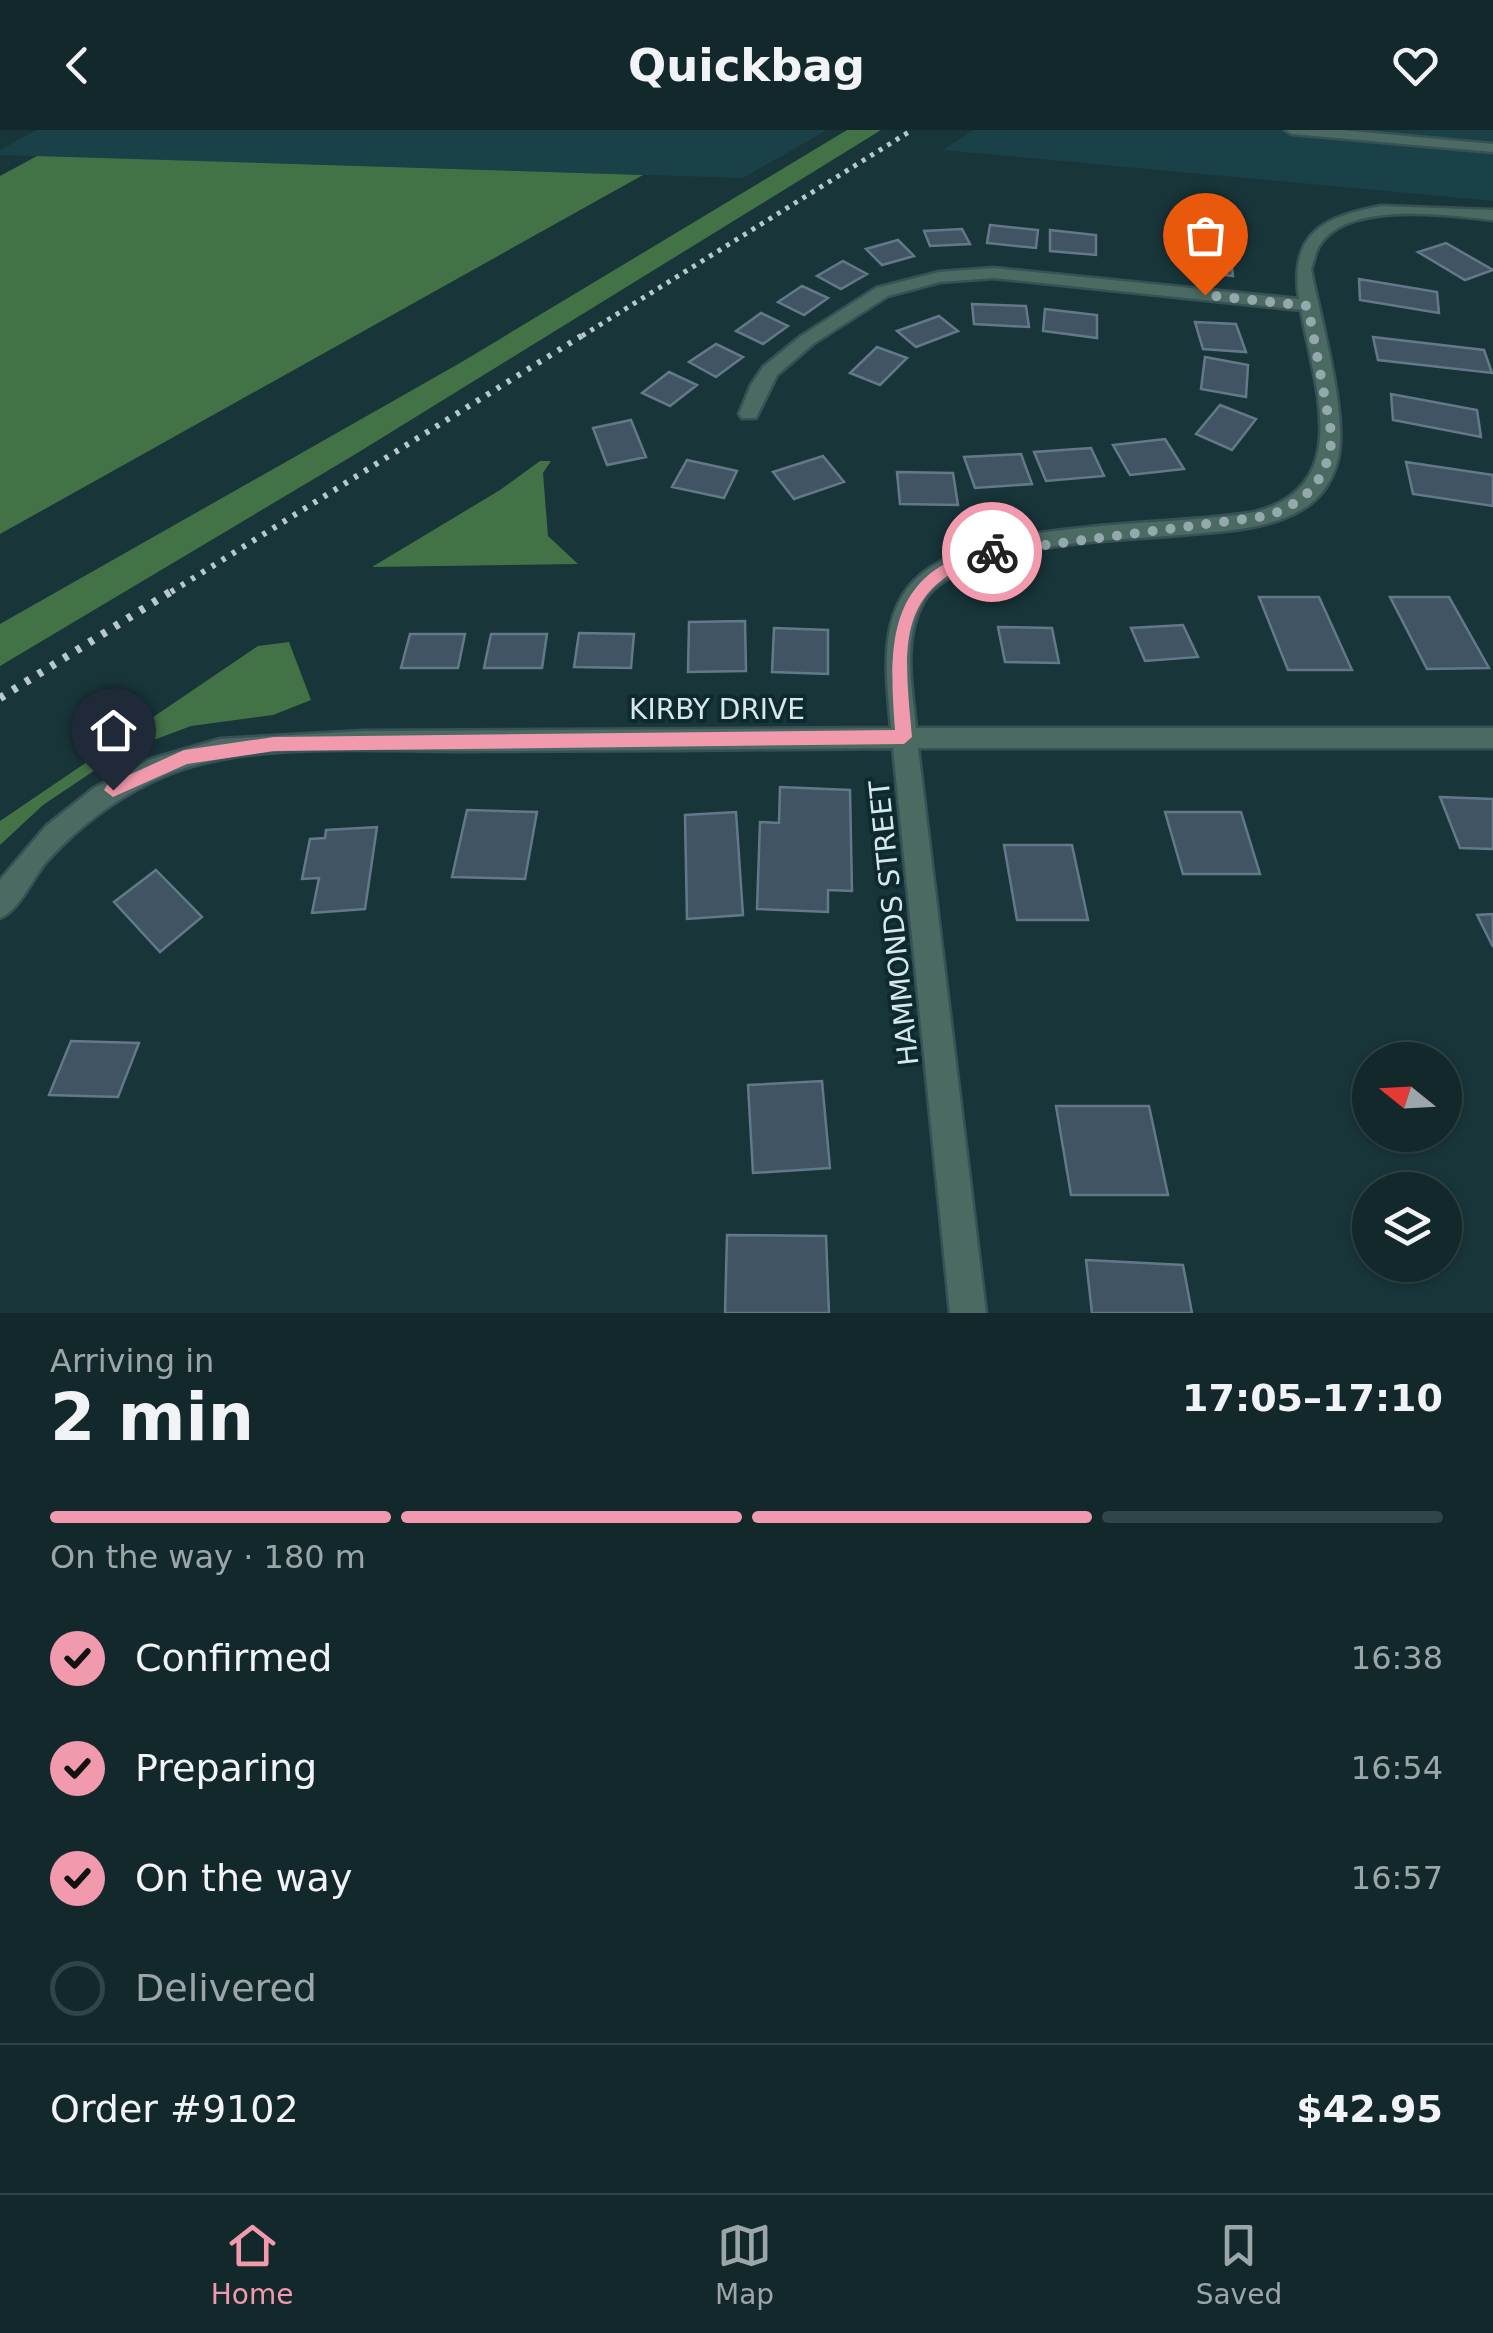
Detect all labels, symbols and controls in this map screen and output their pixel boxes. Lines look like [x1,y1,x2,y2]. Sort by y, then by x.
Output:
icon: back [50,38,105,93]
icon: heart [1388,38,1443,93]
text: Quickbag [628,39,865,92]
pin [1163,193,1248,296]
icon: bag [1178,208,1233,263]
courier [942,502,1042,602]
icon: bike [965,525,1020,580]
pin [71,688,156,791]
street label: KIRBY DRIVE [629,693,805,726]
icon: home [86,703,141,758]
street label: HAMMONDS STREET [863,778,925,1067]
north arrow [1352,1042,1462,1152]
map controls [1352,1042,1462,1282]
button: layers [1352,1172,1462,1282]
text: Arriving in [50,1342,214,1380]
text: 17:05–17:10 [1182,1376,1443,1420]
text: 2 min [50,1380,254,1455]
text: On the way · 180 m [50,1538,366,1576]
icon: check [50,1631,105,1686]
text: Confirmed [135,1636,332,1680]
text: 16:38 [1351,1639,1443,1677]
icon: check [50,1741,105,1796]
text: Preparing [135,1746,317,1790]
text: 16:54 [1351,1749,1443,1787]
icon: check [50,1851,105,1906]
text: On the way [135,1856,352,1900]
text: 16:57 [1351,1859,1443,1897]
text: Delivered [135,1966,317,2010]
text: Order #9102 [50,2087,299,2131]
text: $42.95 [1296,2087,1443,2131]
tab: Home [211,2218,293,2311]
tab: Map [715,2218,774,2311]
tab: Saved [1196,2218,1282,2311]

